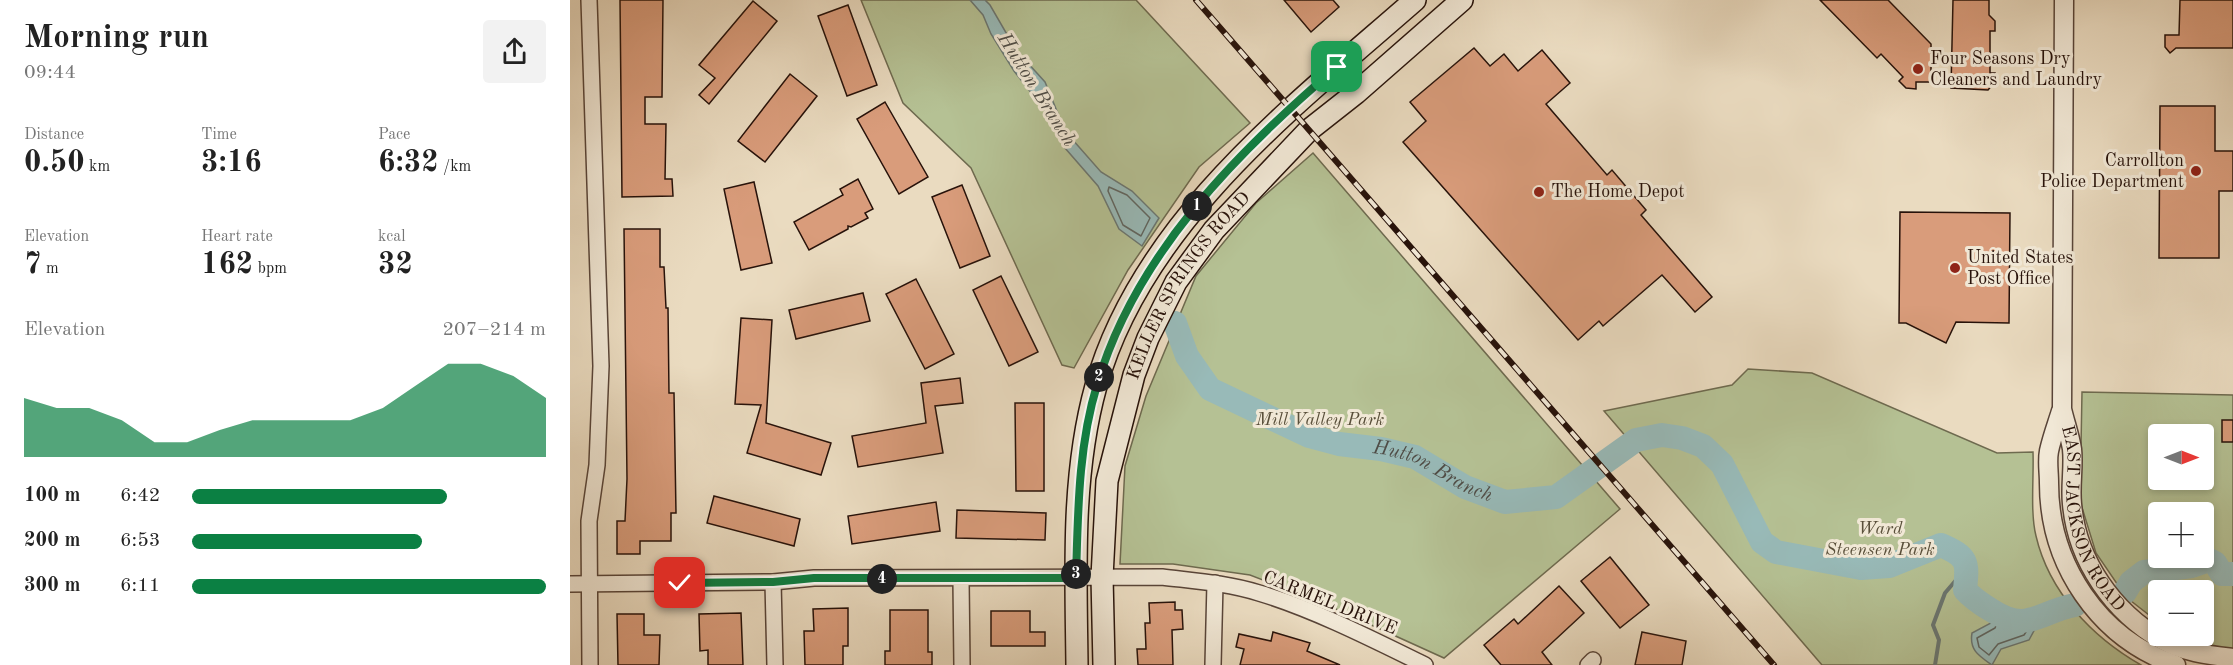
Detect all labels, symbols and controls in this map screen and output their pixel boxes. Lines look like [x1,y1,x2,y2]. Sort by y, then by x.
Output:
button: share [483,20,546,83]
text: Morning run [24,22,209,55]
water label: Hutton Branch [993,29,1079,150]
pin [1311,41,1362,92]
icon: arrive [1320,50,1353,83]
place label: Four Seasons Dry Cleaners and Laundry [1930,50,2102,89]
marker: Four Seasons Dry Cleaners and Laundry [1911,62,1925,76]
text: 09:44 [24,63,76,83]
text: Distance [24,127,84,143]
text: Time [201,127,237,143]
text: Pace [378,127,410,143]
text: 0.50 [24,148,85,178]
text: 3:16 [201,148,262,178]
text: 6:32 [378,148,439,178]
place label: Carrollton Police Department [2040,152,2184,191]
text: km [85,159,110,175]
text: /km [439,159,471,175]
marker: Carrollton Police Department [2189,164,2203,178]
place label: The Home Depot [1551,183,1685,201]
marker: The Home Depot [1532,185,1546,199]
street label: KELLER SPRINGS ROAD [1124,189,1254,382]
pin: 1 [1182,191,1212,221]
text: 1 [1192,198,1202,214]
text: Elevation [24,229,89,245]
text: Heart rate [201,229,273,245]
text: kcal [378,229,406,245]
place label: United States Post Office [1967,249,2074,288]
text: 7 [24,250,41,280]
text: 162 [201,250,253,280]
text: 32 [378,250,413,280]
text: m [41,261,59,277]
text: bpm [253,261,287,277]
marker: United States Post Office [1948,261,1962,275]
text: Elevation [24,320,105,340]
text: 207–214 m [443,320,546,340]
pin: 2 [1084,362,1114,392]
text: 2 [1094,369,1104,385]
park label: Mill Valley Park [1255,411,1384,429]
street label: EAST JACKSON ROAD [2058,423,2128,615]
north arrow [2148,424,2214,490]
map controls [2148,424,2214,646]
water label: Hutton Branch [1371,438,1495,506]
text: 100 m [24,486,80,506]
text: 6:42 [120,486,160,506]
button: + [2148,502,2214,568]
park label: Ward Steensen Park [1825,520,1935,559]
text: 200 m [24,531,80,551]
text: 6:53 [120,531,160,551]
pin [654,557,705,608]
pin: 3 [1061,559,1091,589]
pin: 4 [867,564,897,594]
icon: check [663,566,696,599]
text: 3 [1071,566,1081,582]
street label: CARMEL DRIVE [1260,568,1400,638]
text: 4 [877,571,887,587]
text: 300 m [24,576,80,596]
text: 6:11 [120,576,160,596]
button: − [2148,580,2214,646]

